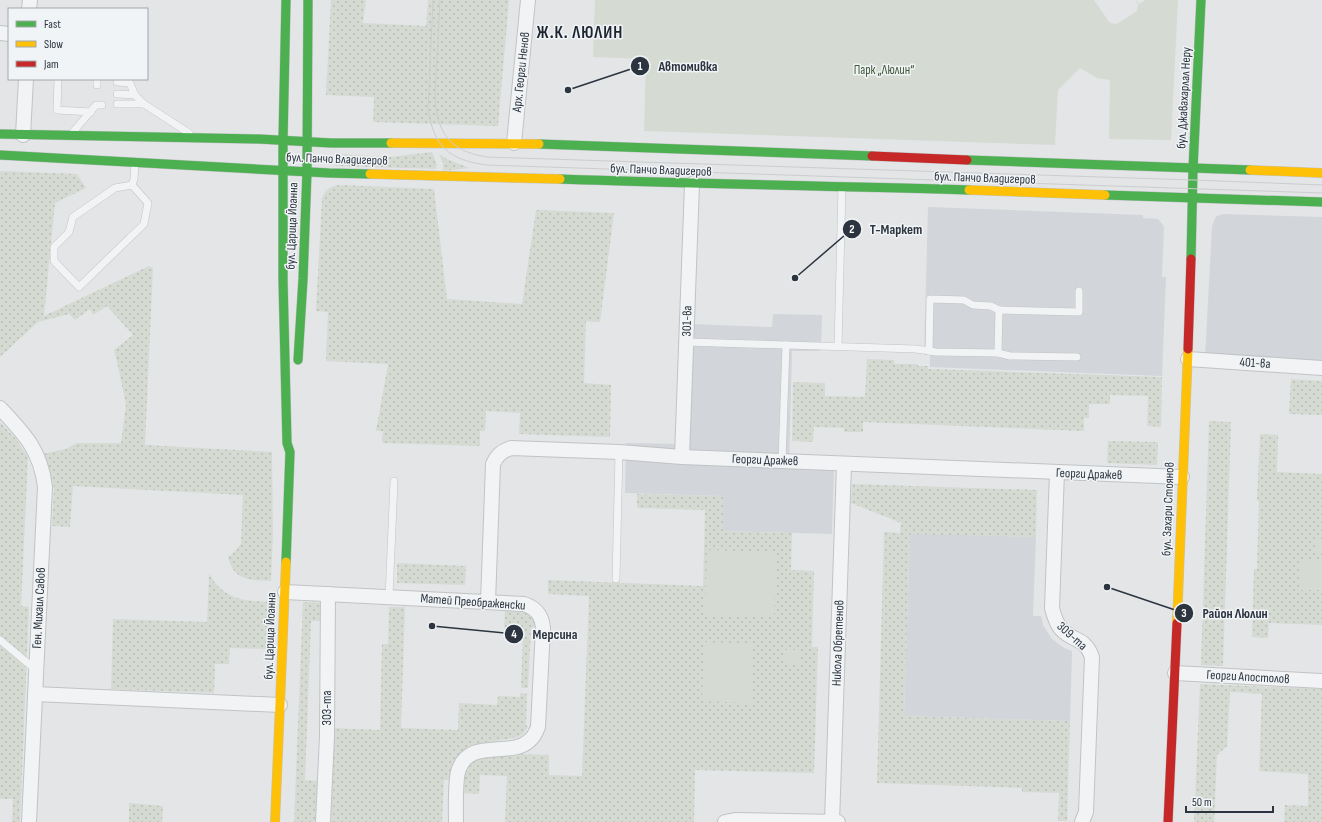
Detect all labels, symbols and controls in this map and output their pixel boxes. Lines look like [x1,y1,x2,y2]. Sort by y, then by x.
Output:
legend [8,8,148,80]
text: Fast [44,17,61,32]
district label: Ж.К. ЛЮЛИН [537,23,623,43]
street label: Арх. Георги Ненов [509,31,533,114]
text: Slow [44,37,63,52]
street label: бул. Джавахарлал Неру [1173,47,1195,149]
callout: Автомивка [630,53,725,79]
text: Jam [43,57,59,72]
text: Автомивка [657,58,718,75]
text: 1 [638,59,643,74]
park label: Парк „Люлин“ [854,62,914,78]
street label: бул. Панчо Владигеров [286,149,388,169]
street label: бул. Панчо Владигеров [610,160,712,180]
street label: бул. Панчо Владигеров [934,168,1036,188]
street label: бул. Царица Йоанна [282,182,302,270]
callout: Т-Маркет [842,216,930,242]
text: Т-Маркет [870,221,922,238]
text: 2 [849,222,855,237]
street label: 301-ва [678,305,696,337]
street label: 401-ва [1239,354,1271,372]
street label: Георги Дражев [732,451,798,469]
street label: бул. Захари Стоянов [1158,462,1178,556]
street label: Георги Дражев [1056,465,1122,483]
street label: Ген. Михаил Савов [29,567,49,649]
street label: Матей Преображенски [420,590,526,614]
street label: бул. Царица Йоанна [260,592,280,680]
street label: Никола Обретенов [828,600,848,686]
callout: Район Люлин [1174,600,1275,626]
text: Район Люлин [1202,605,1268,622]
text: 3 [1181,606,1187,621]
street label: 309-та [1054,618,1090,654]
callout: Мерсина [504,621,585,647]
text: Мерсина [533,626,578,643]
text: 4 [511,627,517,642]
street label: Георги Апостолов [1206,667,1290,687]
street label: 303-та [319,691,335,725]
scale bar [1186,788,1273,814]
text: 50 m [1192,795,1212,810]

